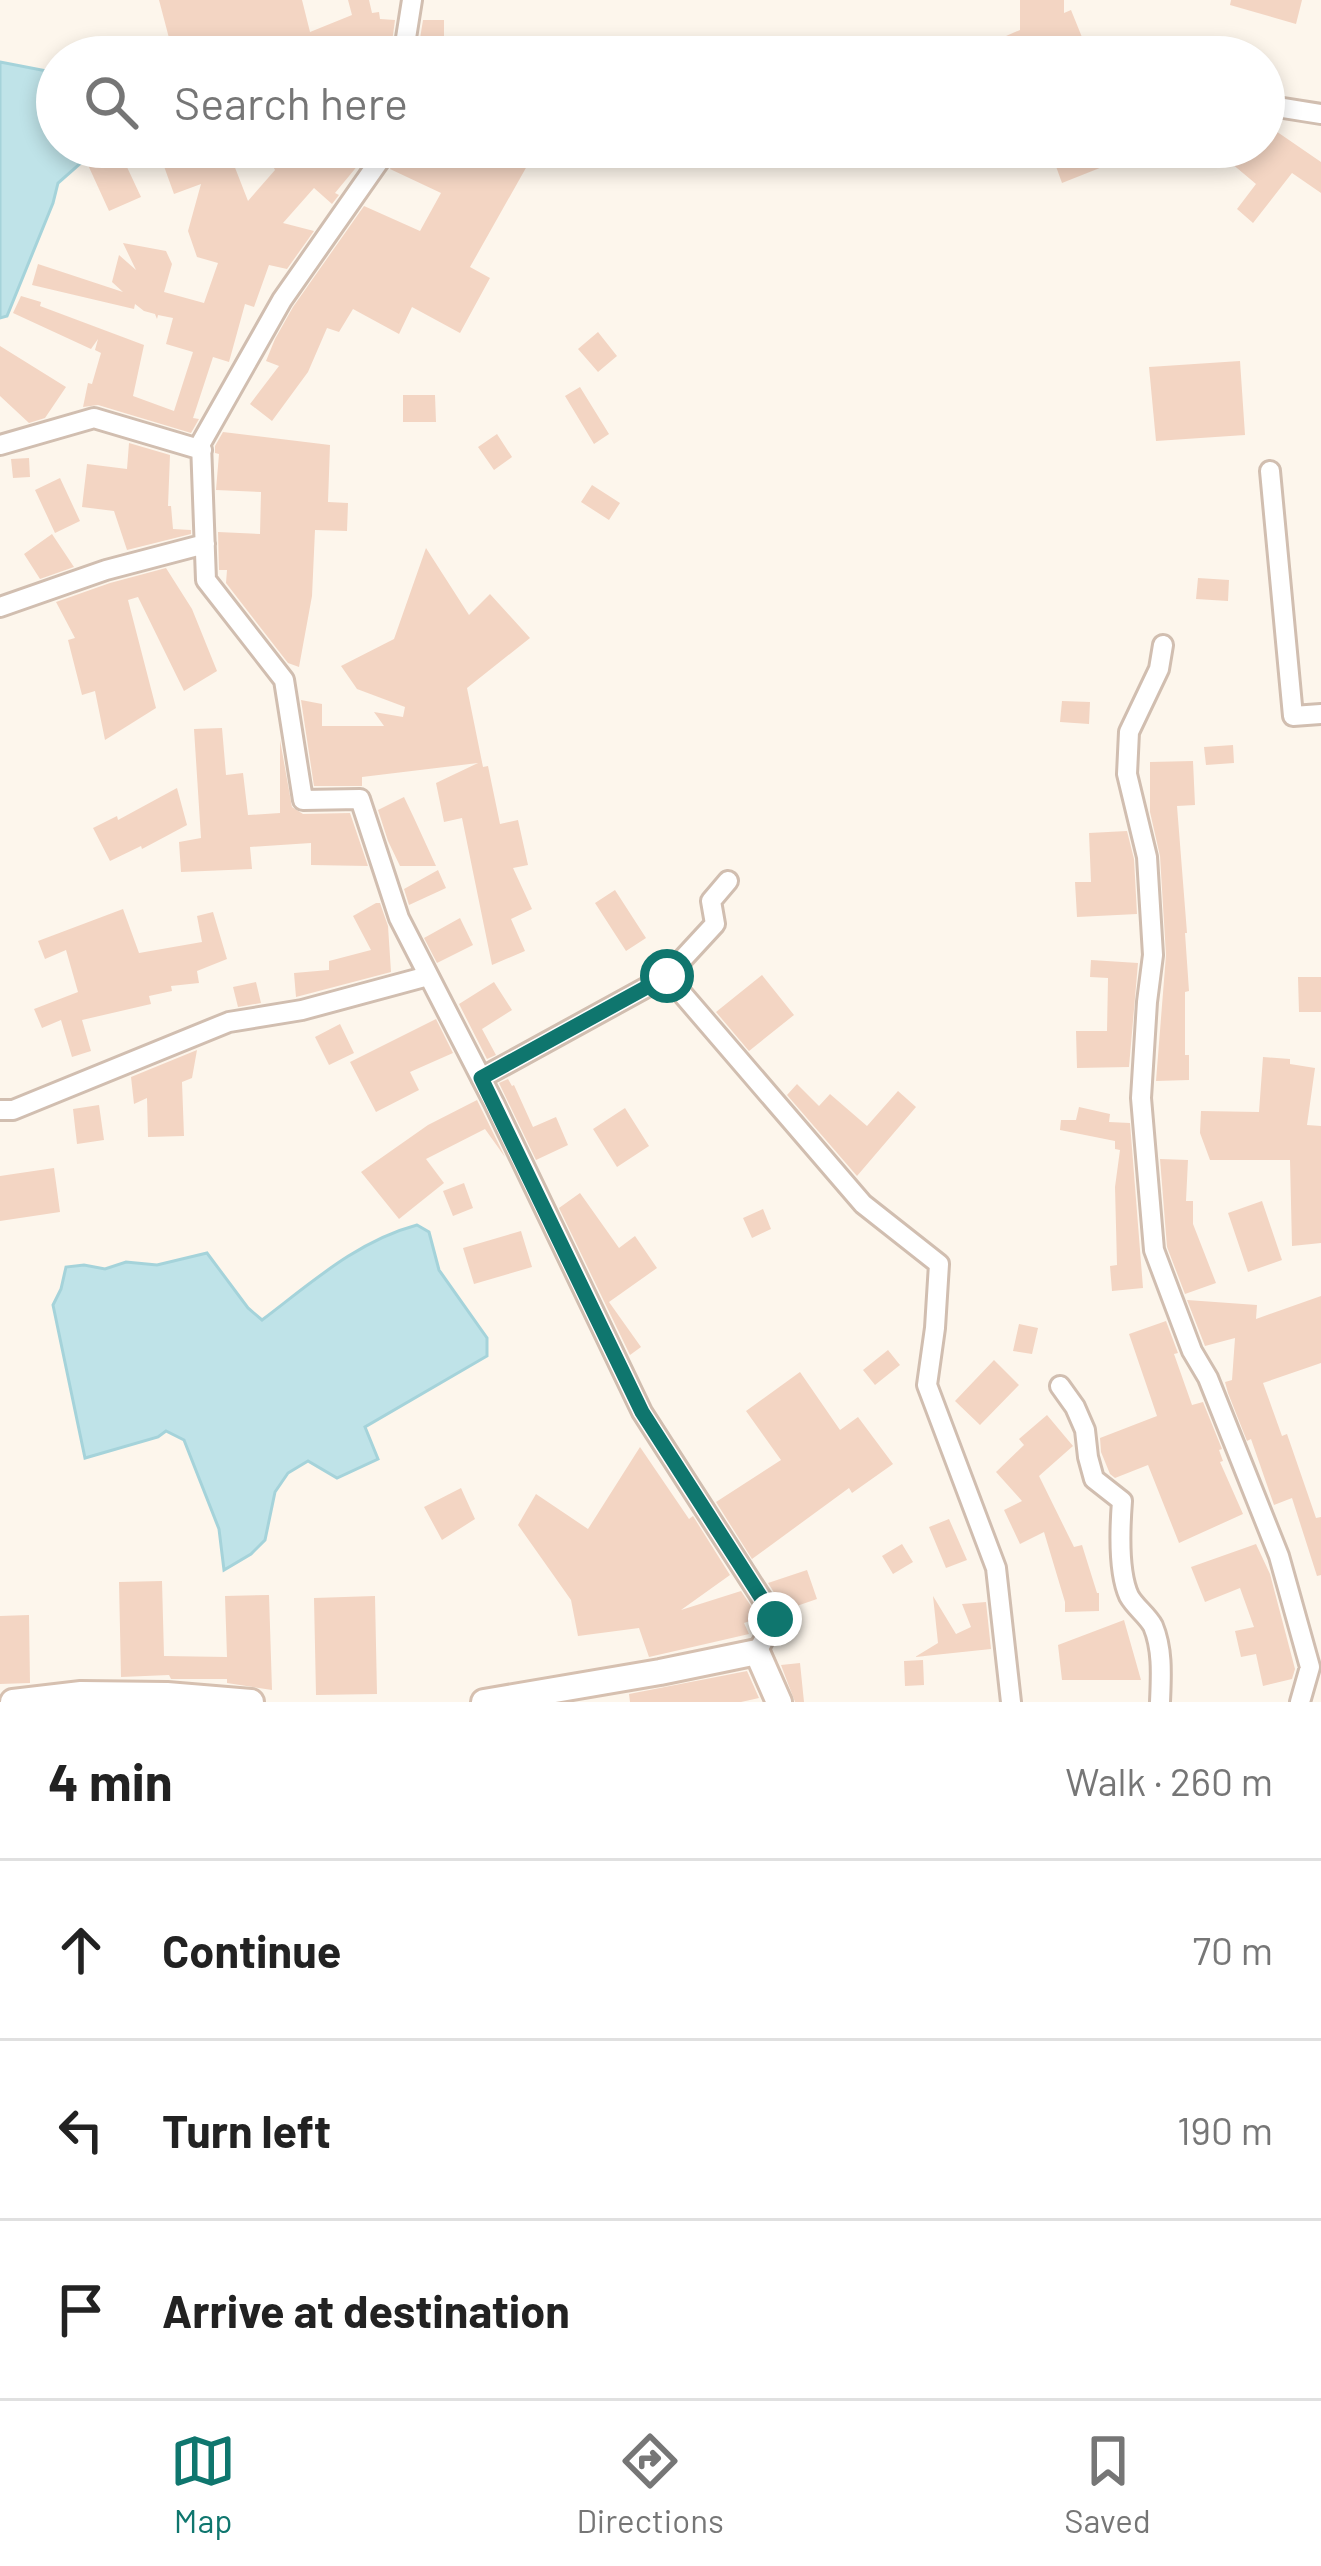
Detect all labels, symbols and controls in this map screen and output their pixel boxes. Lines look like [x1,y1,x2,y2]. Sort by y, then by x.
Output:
search box [36,36,1285,168]
icon: search [78,69,144,135]
text: Search here [174,75,408,129]
route start [640,949,694,1003]
route end [748,1592,802,1646]
text: 4 min [48,1750,173,1811]
text: Walk · 260 m [1065,1757,1273,1804]
icon: ahead [48,1917,114,1983]
text: Continue [162,1923,341,1977]
text: 70 m [1192,1926,1273,1973]
icon: left [48,2097,114,2163]
text: Turn left [162,2103,331,2157]
text: 190 m [1177,2106,1273,2153]
icon: arrive [48,2277,114,2343]
text: Arrive at destination [162,2283,570,2337]
tab: Map [170,2428,236,2540]
tab: Directions [576,2428,724,2540]
tab: Saved [1064,2428,1151,2540]

